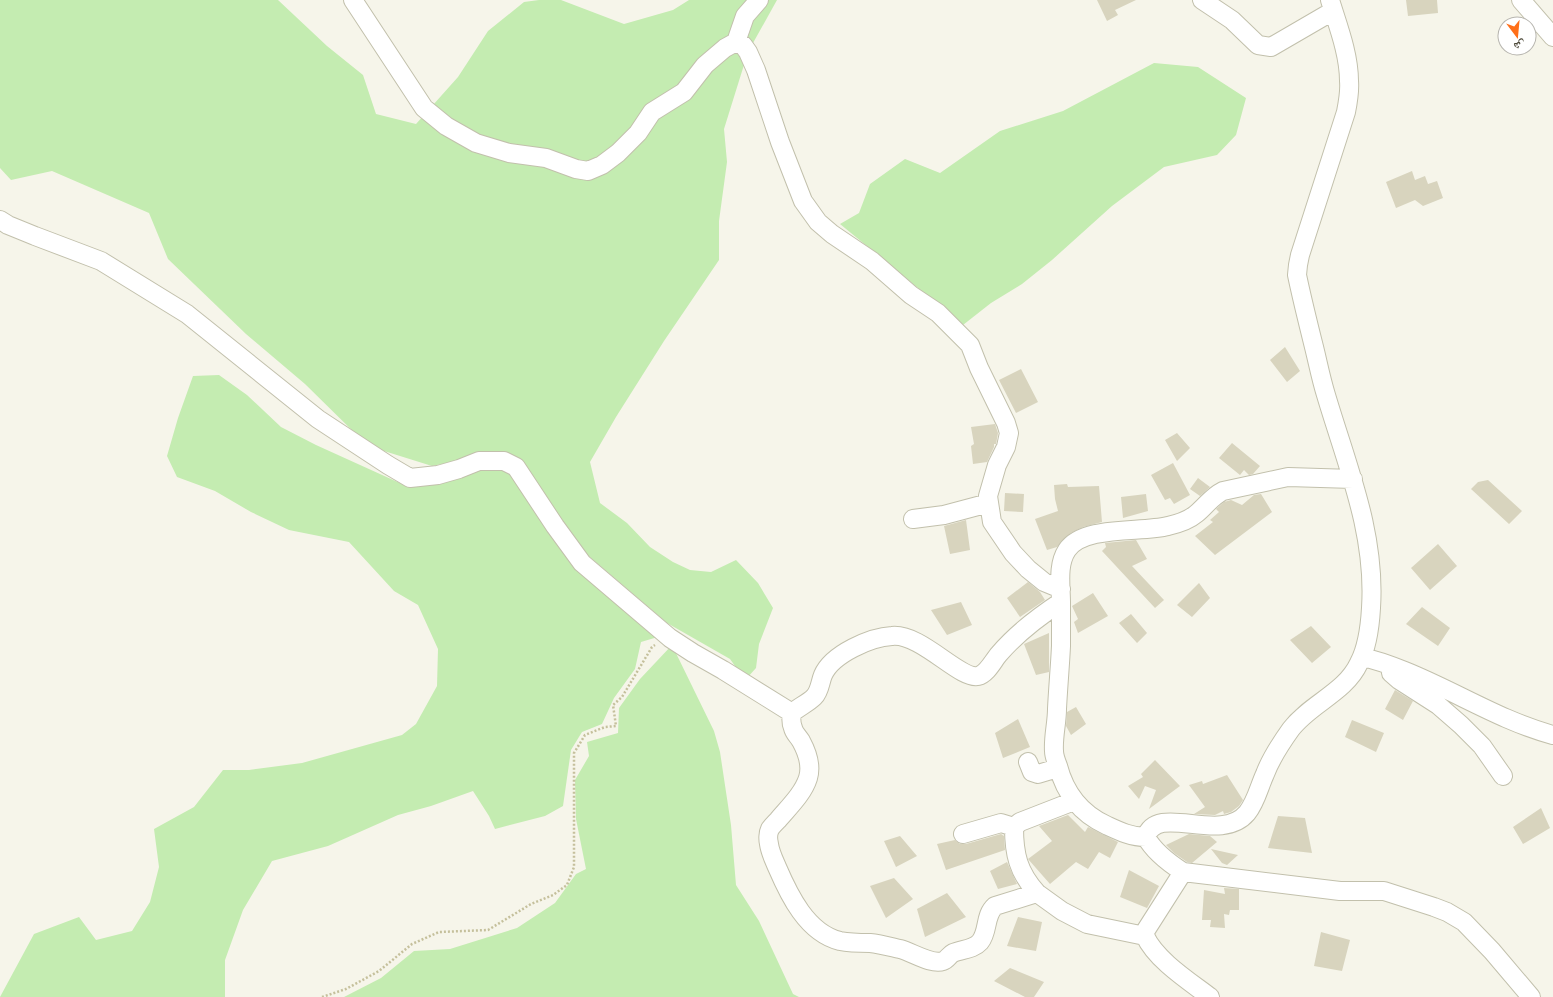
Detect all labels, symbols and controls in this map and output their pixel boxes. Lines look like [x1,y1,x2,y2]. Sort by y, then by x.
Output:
north arrow [1497,16,1537,56]
text: ش [1512,36,1527,54]

